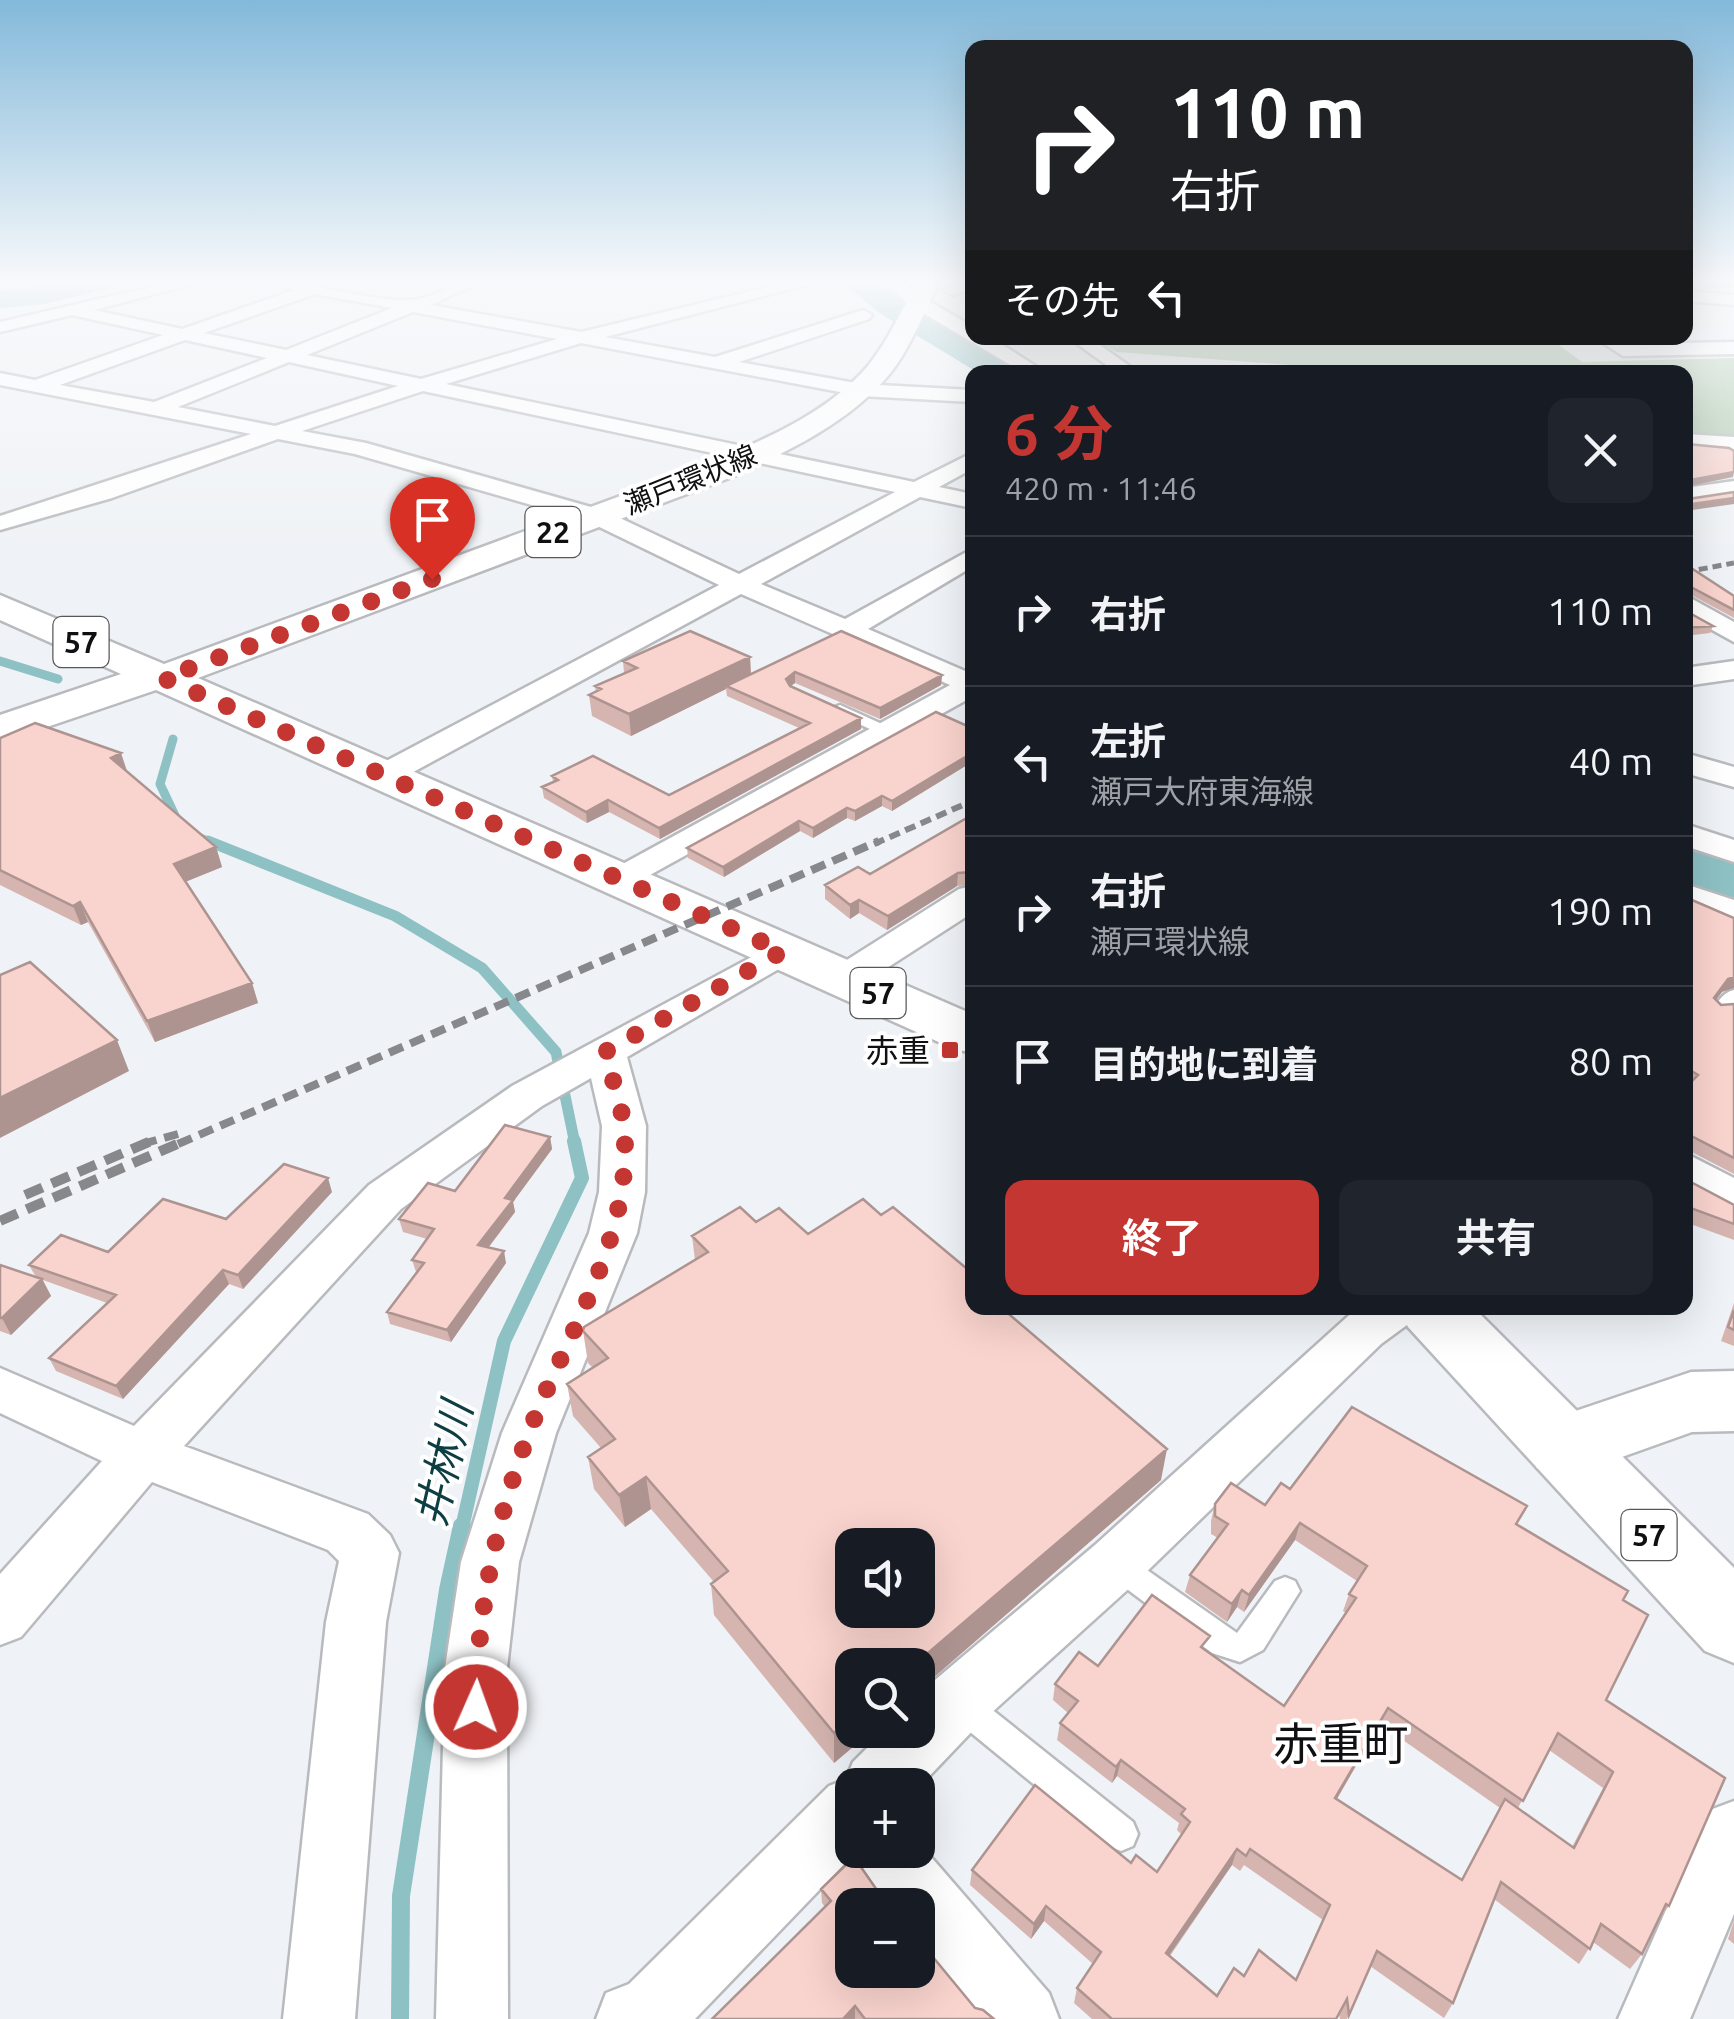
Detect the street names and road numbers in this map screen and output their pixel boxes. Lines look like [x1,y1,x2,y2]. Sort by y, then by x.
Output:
street label: 瀬戸環状線 [619,438,761,520]
road number: 22 [526,507,580,557]
road number: 57 [54,617,108,667]
road number: 57 [850,968,906,1018]
road number: 57 [1622,1510,1676,1560]

